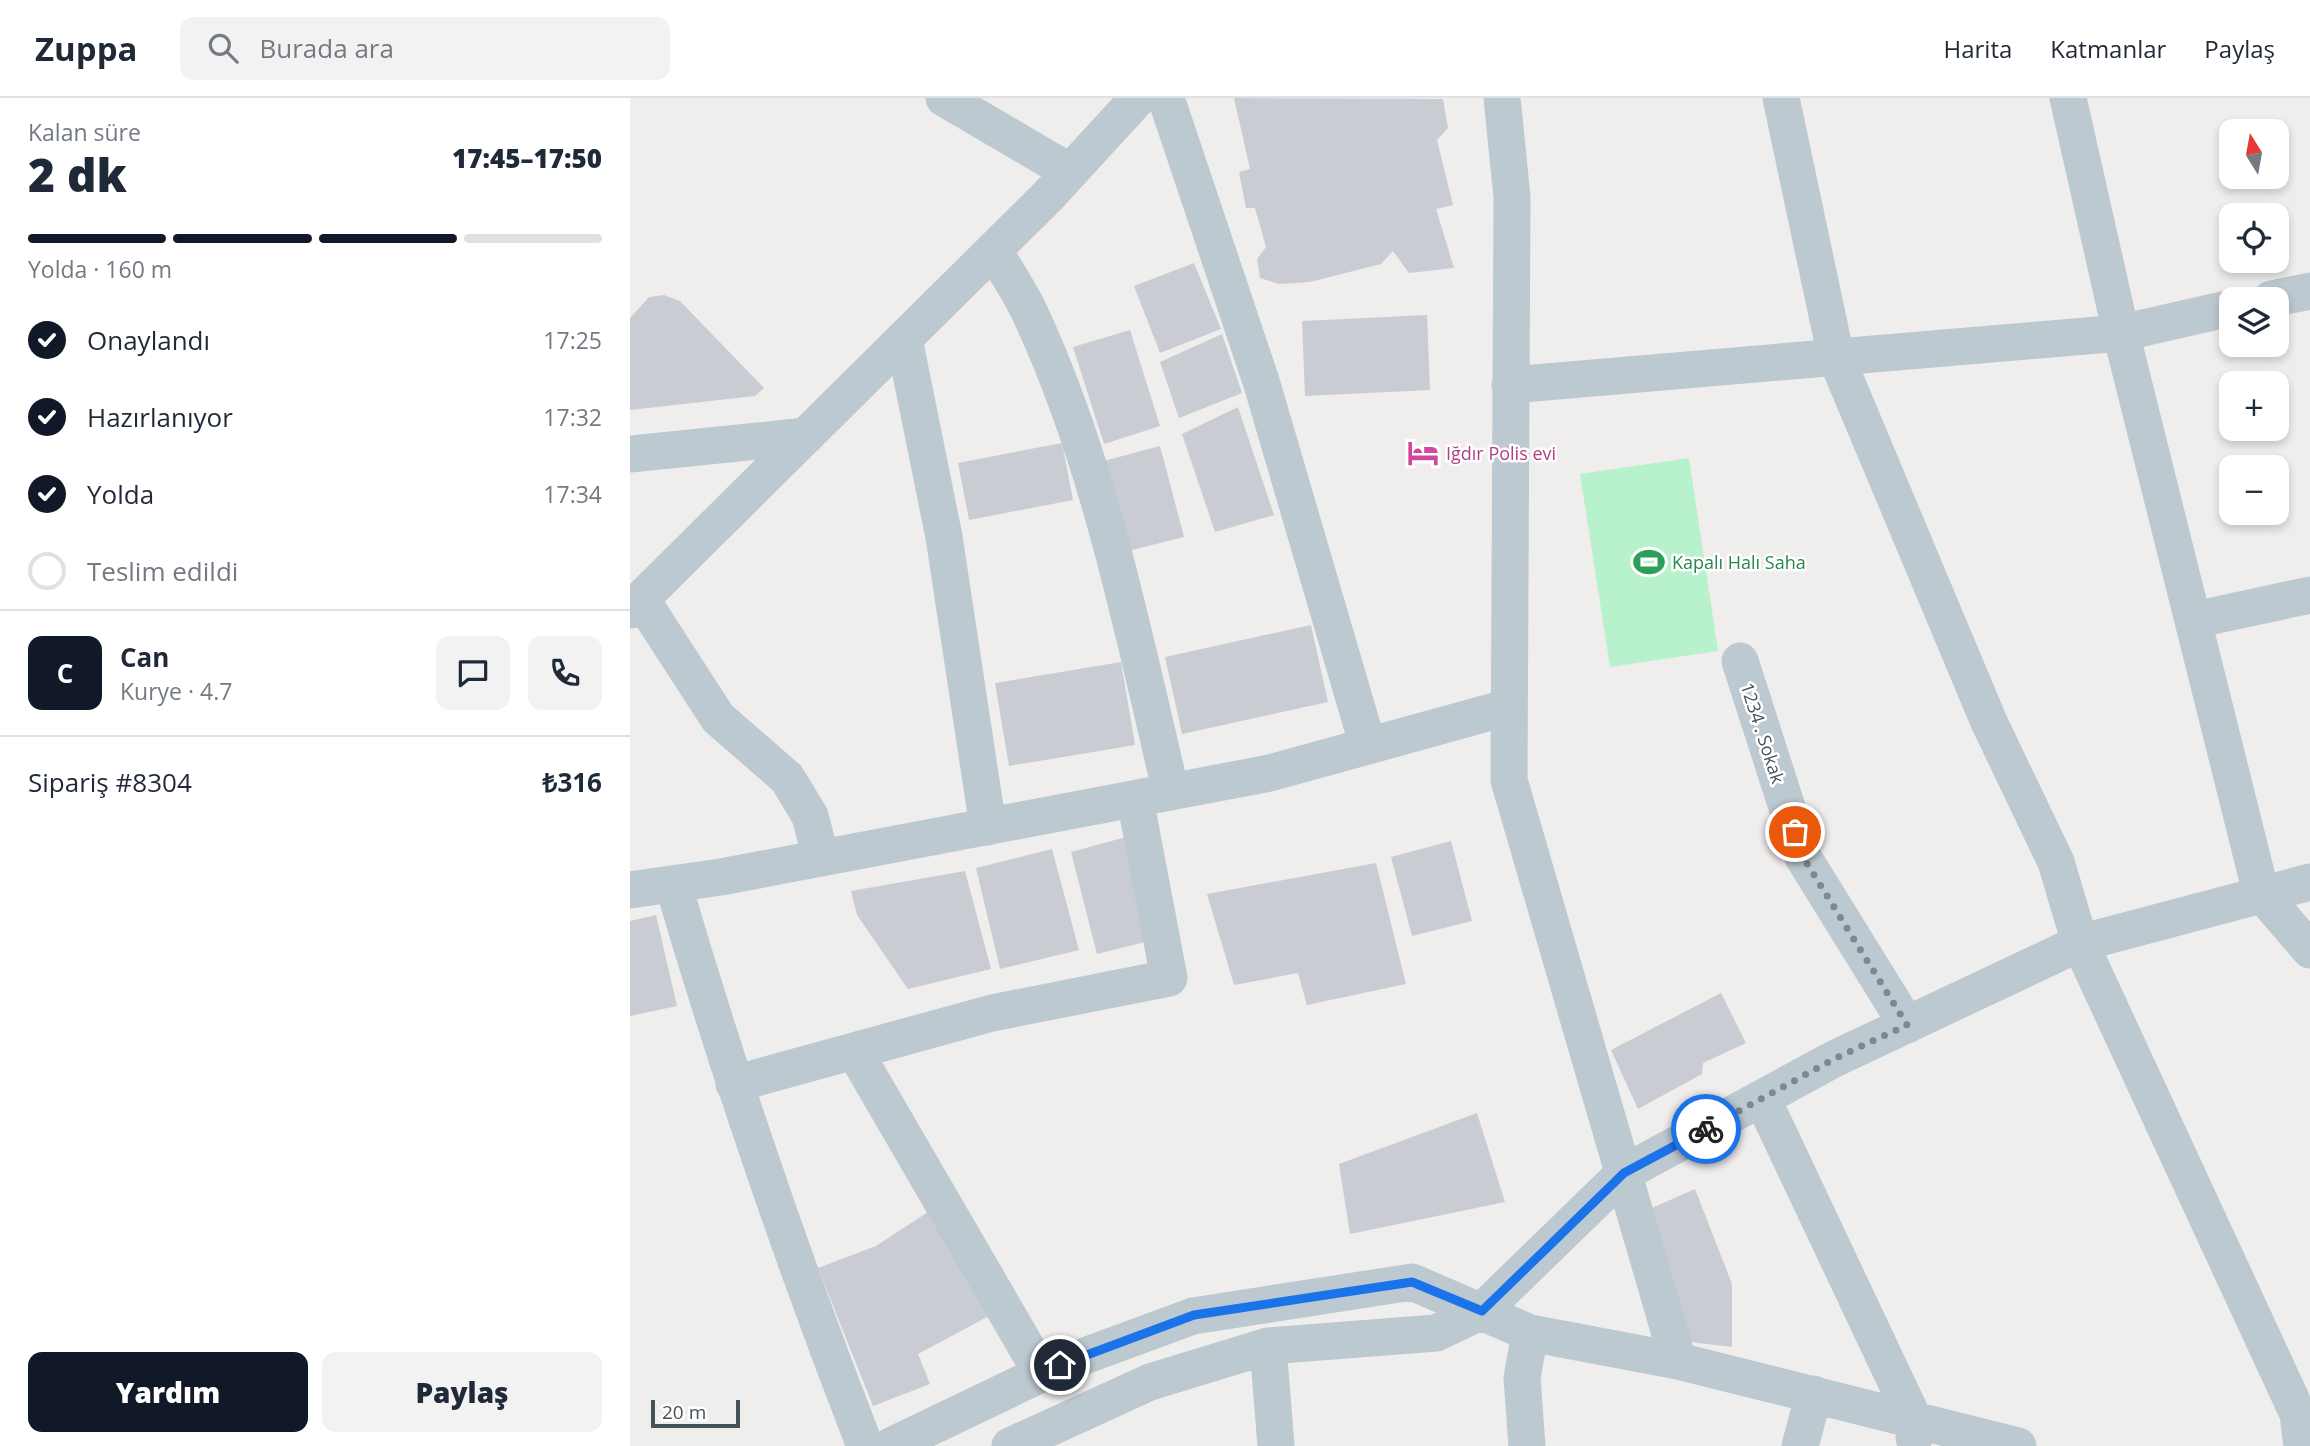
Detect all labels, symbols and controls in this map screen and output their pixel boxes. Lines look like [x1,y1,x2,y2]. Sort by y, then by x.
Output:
search box [180,17,670,80]
text: Zuppa [35,26,138,71]
icon: search [204,29,242,67]
text: Burada ara [260,30,394,66]
text: Harita [1944,32,2012,65]
text: Katmanlar [2050,32,2166,65]
text: Paylaş [2204,32,2275,65]
text: Kalan süre [28,116,141,148]
north arrow [2219,119,2289,189]
map controls [2219,119,2289,525]
text: 17:45–17:50 [452,140,602,176]
text: 2 dk [28,143,127,205]
button: locate [2219,203,2289,273]
text: Yolda · 160 m [28,253,172,285]
button: layers [2219,287,2289,357]
icon: check [28,321,66,359]
text: Onaylandı [87,322,210,358]
text: 17:25 [543,324,602,356]
button: + [2219,371,2289,441]
icon: check [28,398,66,436]
text: Hazırlanıyor [87,399,233,435]
text: 17:32 [543,401,602,433]
hotel icon: Iğdır Polis evi [1406,436,1440,470]
place label: Iğdır Polis evi [1446,441,1556,465]
button: − [2219,455,2289,525]
icon: check [28,475,66,513]
text: Yolda [87,476,154,512]
text: 17:34 [543,478,602,510]
sports icon: Kapalı Halı Saha [1632,545,1666,579]
place label: Kapalı Halı Saha [1672,550,1806,574]
text: Teslim edildi [87,553,238,589]
button: chat [436,636,510,710]
button: phone [528,636,602,710]
text: Can [120,639,169,675]
text: C [57,655,73,691]
text: Kurye · 4.7 [120,675,232,707]
street label: 1234 . Sokak [1735,679,1791,787]
text: Sipariş #8304 [28,764,192,800]
text: ₺316 [543,764,602,800]
pin [1765,802,1825,862]
icon: bag [1776,813,1814,851]
courier [1671,1094,1741,1164]
icon: bike [1687,1110,1725,1148]
pin [1030,1335,1090,1395]
icon: home [1041,1346,1079,1384]
button: Yardım [28,1352,308,1432]
button: Paylaş [322,1352,602,1432]
scale bar [651,1397,740,1429]
text: 20 m [662,1399,706,1425]

